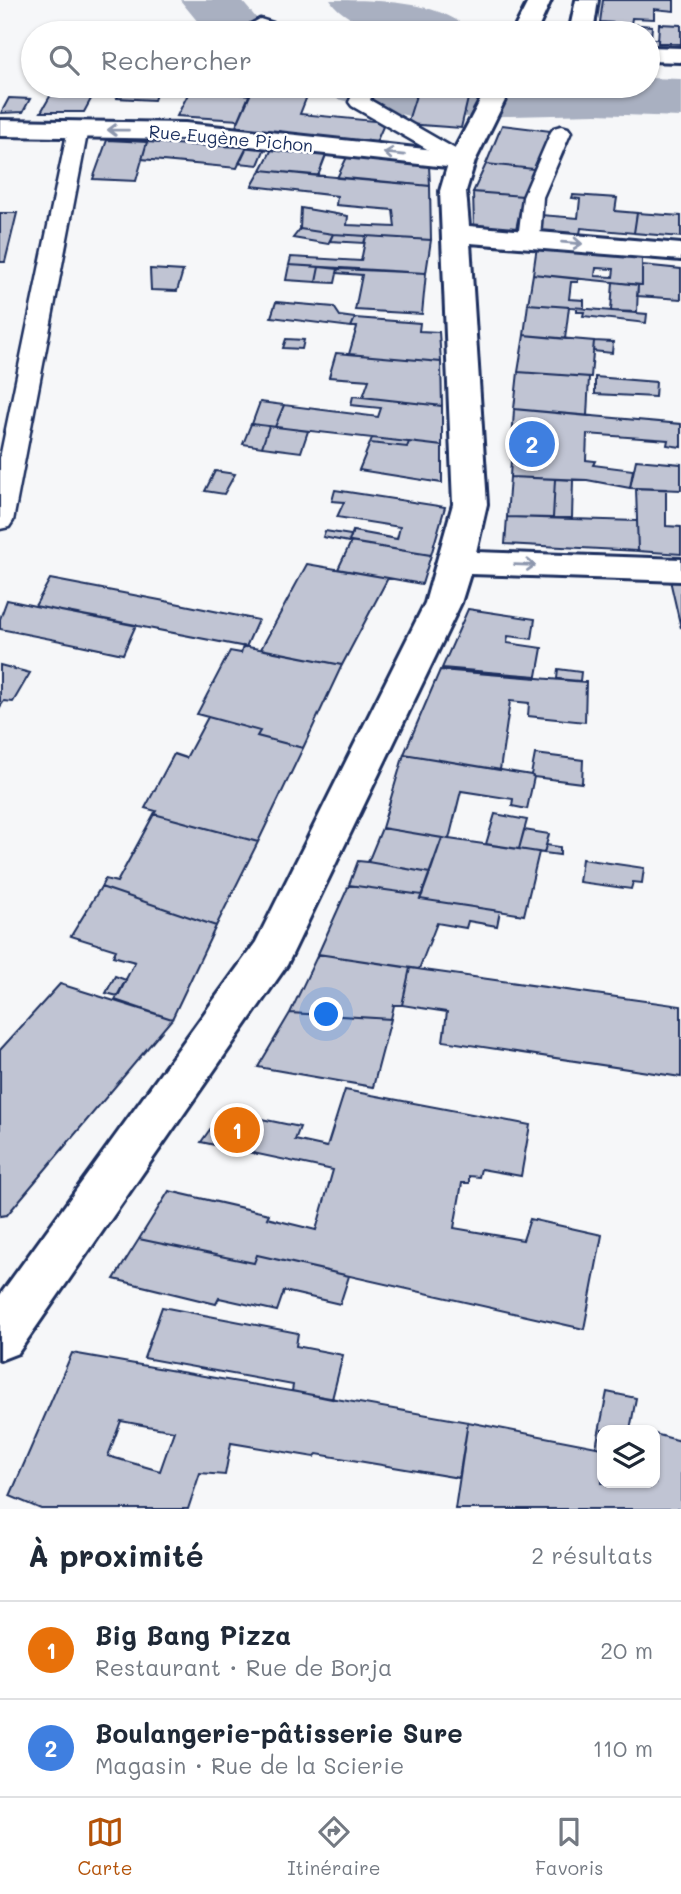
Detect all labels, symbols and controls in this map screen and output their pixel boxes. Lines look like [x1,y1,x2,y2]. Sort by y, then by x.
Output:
search box [21,21,660,98]
icon: search [45,41,83,79]
text: Rechercher [101,43,252,77]
street label: Rue Eugène Pichon [148,119,314,157]
one-way arrow [107,123,130,137]
one-way arrow [383,147,406,160]
one-way arrow [560,237,583,250]
pin: 2 [509,418,555,470]
one-way arrow [513,558,536,571]
your location [309,997,343,1031]
pin: 1 [214,1104,260,1156]
map controls [597,1425,660,1488]
button: layers [597,1425,660,1488]
text: À proximité [28,1535,204,1575]
text: 2 résultats [531,1540,653,1570]
text: Big Bang Pizza [95,1618,291,1652]
text: 1 [46,1635,56,1665]
text: 20 m [600,1635,653,1665]
text: Restaurant · Rue de Borja [95,1652,392,1682]
text: Boulangerie-pâtisserie Sure [95,1716,463,1750]
text: 2 [45,1733,57,1763]
text: 110 m [593,1733,653,1763]
text: Magasin · Rue de la Scierie [95,1750,404,1780]
tab: Carte [77,1813,132,1880]
tab: Itinéraire [287,1813,380,1880]
tab: Favoris [535,1813,604,1880]

